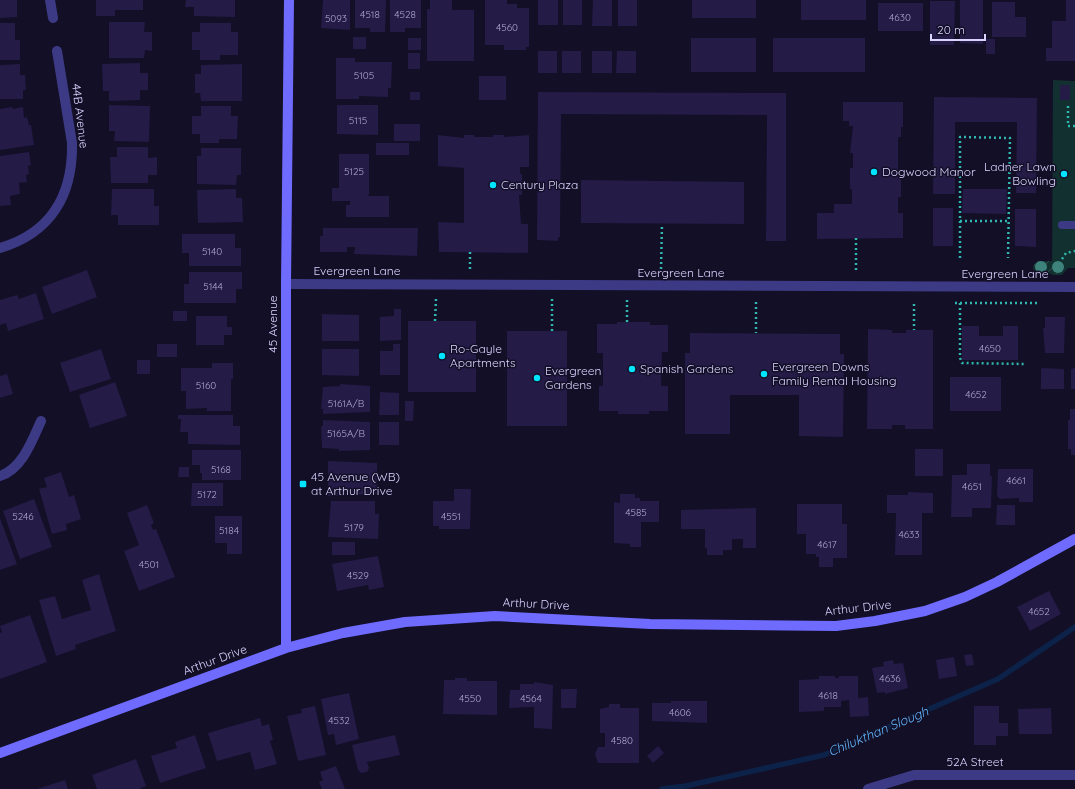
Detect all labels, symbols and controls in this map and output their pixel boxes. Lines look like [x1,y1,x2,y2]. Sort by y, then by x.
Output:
house number: 4518 [360,8,380,21]
house number: 4528 [394,8,416,21]
house number: 4630 [889,11,911,24]
house number: 5093 [325,12,347,25]
scale bar [931,16,985,42]
house number: 4560 [496,21,518,34]
text: 20 m [937,22,965,37]
house number: 5105 [354,69,374,82]
street label: 44B Avenue [69,83,92,149]
house number: 5115 [349,114,367,127]
place label: Ladner Lawn Bowling [984,159,1056,188]
place label: Dogwood Manor [882,164,976,179]
house number: 5125 [344,165,364,178]
marker: Dogwood Manor [869,167,879,177]
marker: Ladner Lawn Bowling [1059,169,1069,179]
place label: Century Plaza [501,177,578,192]
marker: Century Plaza [488,180,498,190]
house number: 5140 [202,245,222,258]
street label: Evergreen Lane [313,263,401,278]
street label: Evergreen Lane [637,265,725,280]
street label: Evergreen Lane [961,266,1049,281]
house number: 5144 [203,280,223,293]
street label: 45 Avenue [265,295,280,353]
place label: Ro-Gayle Apartments [450,341,516,370]
house number: 4650 [979,342,1001,355]
marker: Ro-Gayle Apartments [437,351,447,361]
place label: Evergreen Downs Family Rental Housing [772,359,896,388]
place label: Spanish Gardens [640,361,734,376]
place label: Evergreen Gardens [545,363,602,392]
marker: Spanish Gardens [627,364,637,374]
marker: Evergreen Downs Family Rental Housing [759,369,769,379]
marker: Evergreen Gardens [532,373,542,383]
house number: 5160 [196,379,216,392]
house number: 4652 [965,388,987,401]
house number: 5161A/B [328,397,365,410]
house number: 5165A/B [327,427,366,440]
house number: 5168 [211,463,231,476]
place label: 45 Avenue (WB) at Arthur Drive [311,469,400,498]
house number: 4661 [1006,474,1026,487]
marker: 45 Avenue (WB) at Arthur Drive [298,479,308,489]
house number: 4651 [962,480,982,493]
house number: 5172 [197,488,217,501]
house number: 4585 [625,506,647,519]
house number: 5246 [12,510,34,523]
house number: 4551 [441,510,461,523]
house number: 5179 [344,521,364,534]
house number: 5184 [219,524,239,537]
house number: 4633 [898,528,920,541]
house number: 4617 [817,538,837,551]
house number: 4501 [139,558,159,571]
house number: 4529 [347,569,369,582]
street label: Arthur Drive [502,594,570,613]
street label: Arthur Drive [824,597,892,618]
house number: 4652 [1028,605,1050,618]
street label: Arthur Drive [181,641,249,678]
house number: 4636 [879,672,901,685]
house number: 4618 [818,689,838,702]
house number: 4550 [459,692,481,705]
house number: 4564 [520,692,542,705]
water label: Chilukthan Slough [825,702,931,759]
house number: 4606 [669,706,692,719]
house number: 4532 [328,714,350,727]
house number: 4580 [611,734,633,747]
street label: 52A Street [946,754,1004,769]

